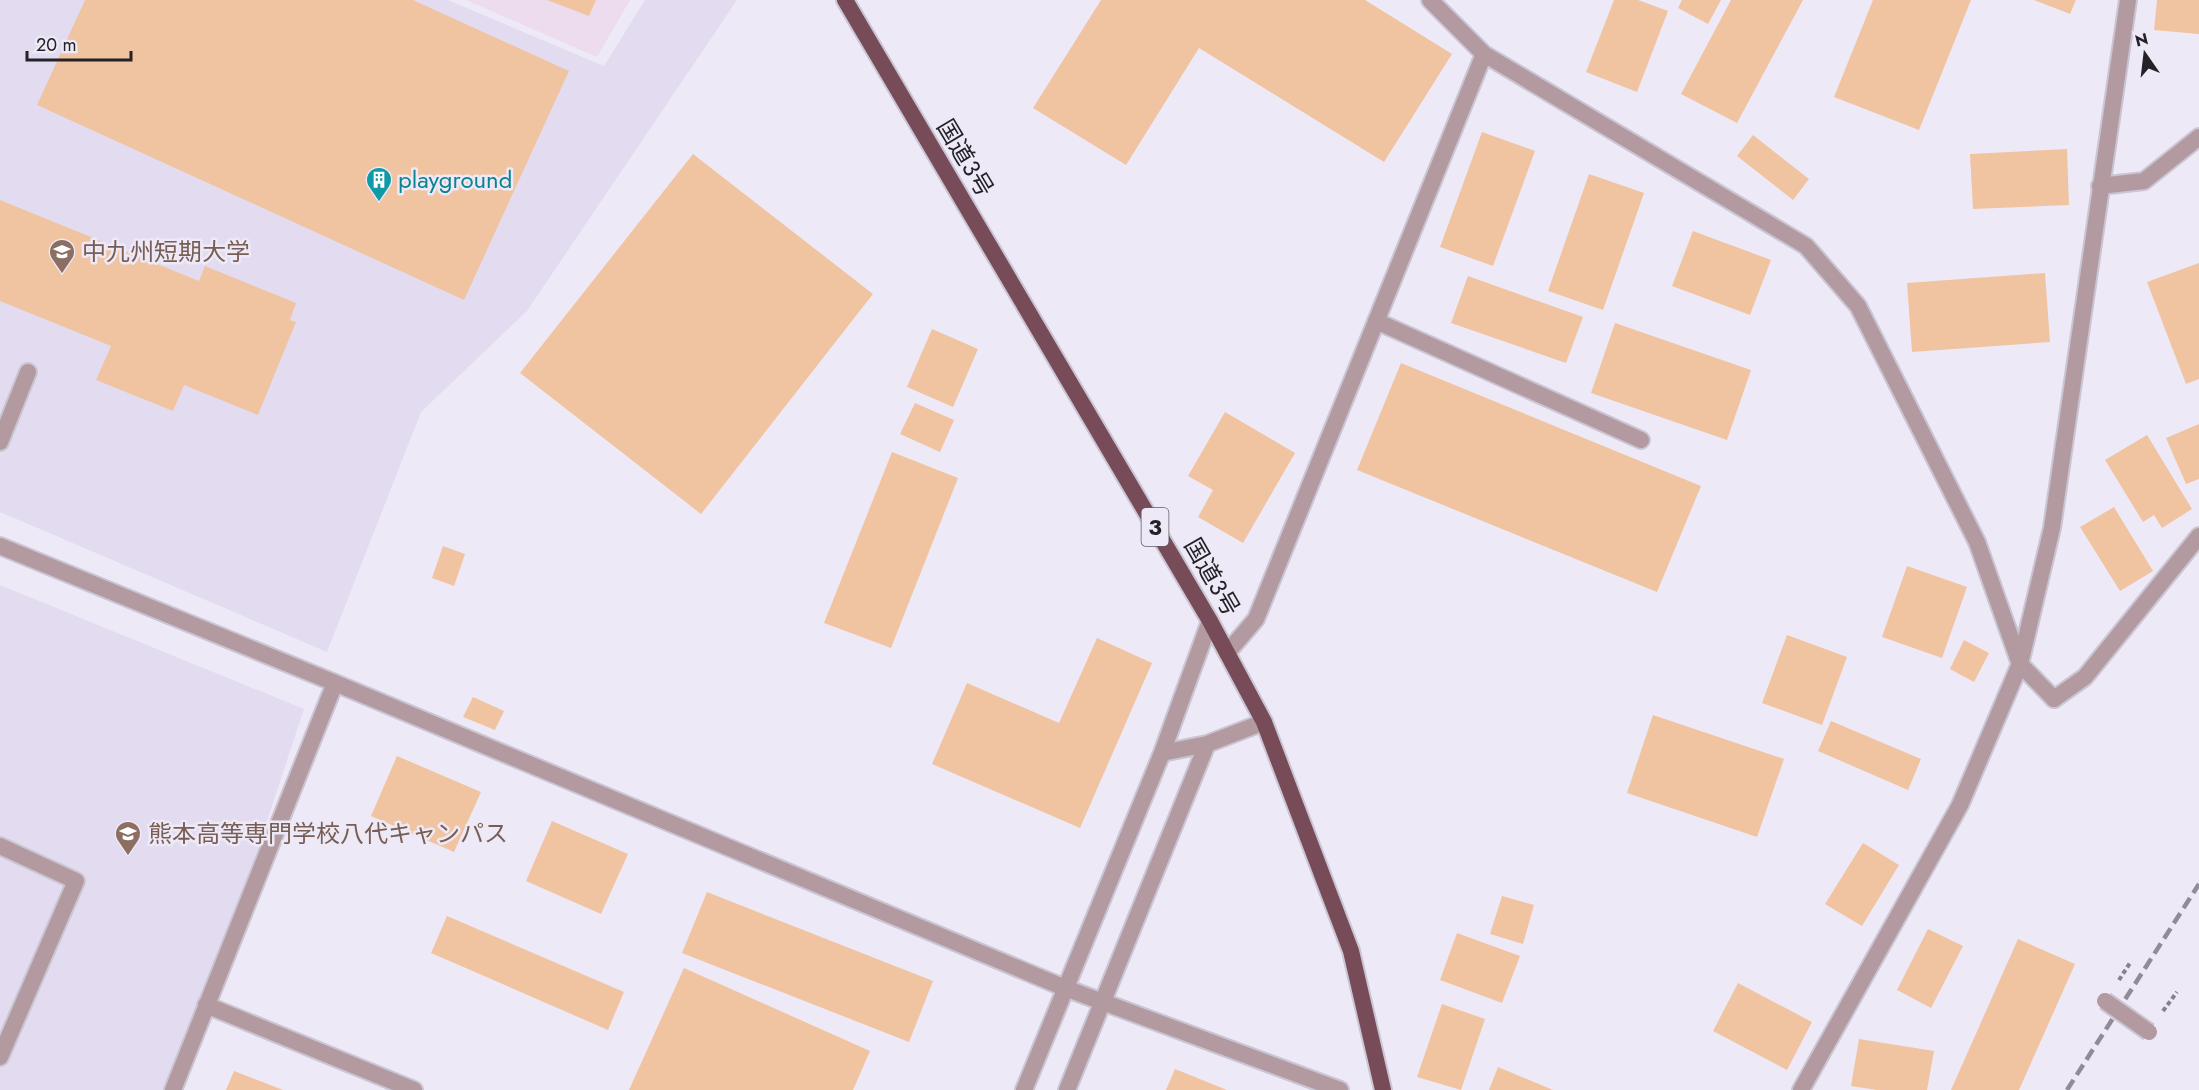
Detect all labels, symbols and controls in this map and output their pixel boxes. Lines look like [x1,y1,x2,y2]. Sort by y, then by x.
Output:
scale bar [27,24,130,62]
north arrow [2115,24,2175,84]
text: N [2133,27,2150,53]
text: 20 m [36,32,76,58]
street label: 国道3号 [929,112,1002,203]
place label: playground [398,162,512,197]
building icon: playground [364,165,394,203]
place label: 中九州短期大学 [82,234,250,269]
school or university icon: 中九州短期大学 [47,237,77,275]
road number: 3 [1142,508,1168,546]
street label: 国道3号 [1176,531,1249,622]
place label: 熊本高等専門学校八代キャンパス [148,816,508,851]
school or university icon: 熊本高等専門学校八代キャンパス [113,819,143,857]

